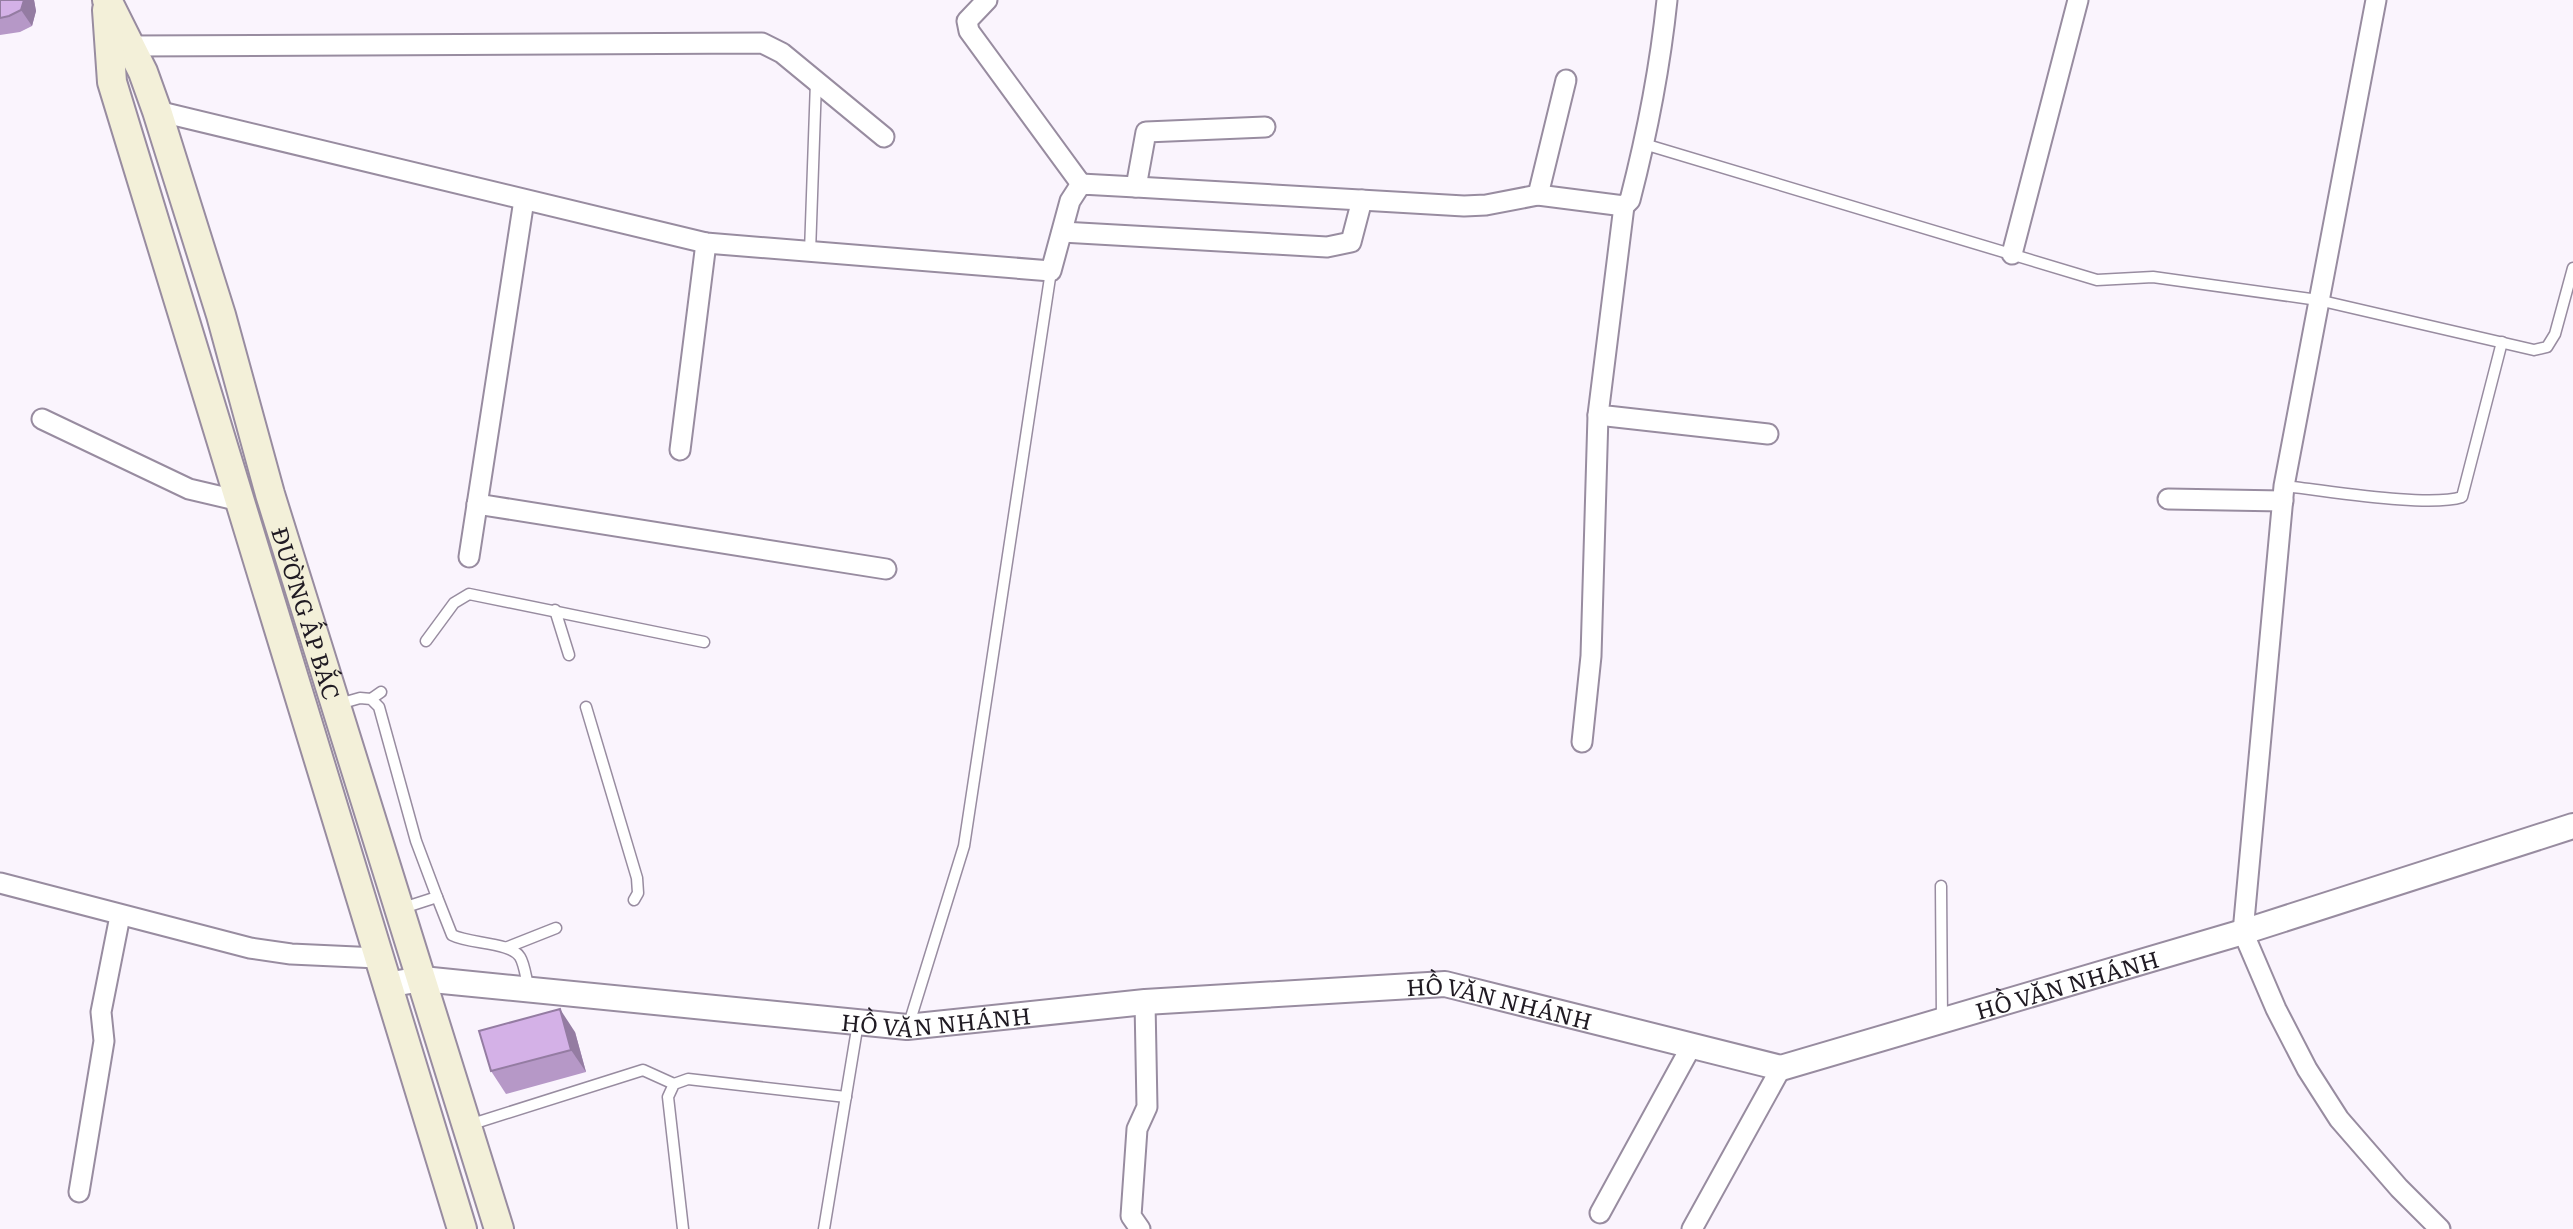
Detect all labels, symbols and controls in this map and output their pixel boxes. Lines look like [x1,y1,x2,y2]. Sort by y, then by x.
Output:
street label: ĐƯỜNG ẤP BẮC [264,522,350,704]
street label: HỒ VĂN NHÁNH [1971,941,2163,1027]
street label: HỒ VĂN NHÁNH [1405,967,1596,1037]
street label: HỒ VĂN NHÁNH [840,997,1032,1045]

